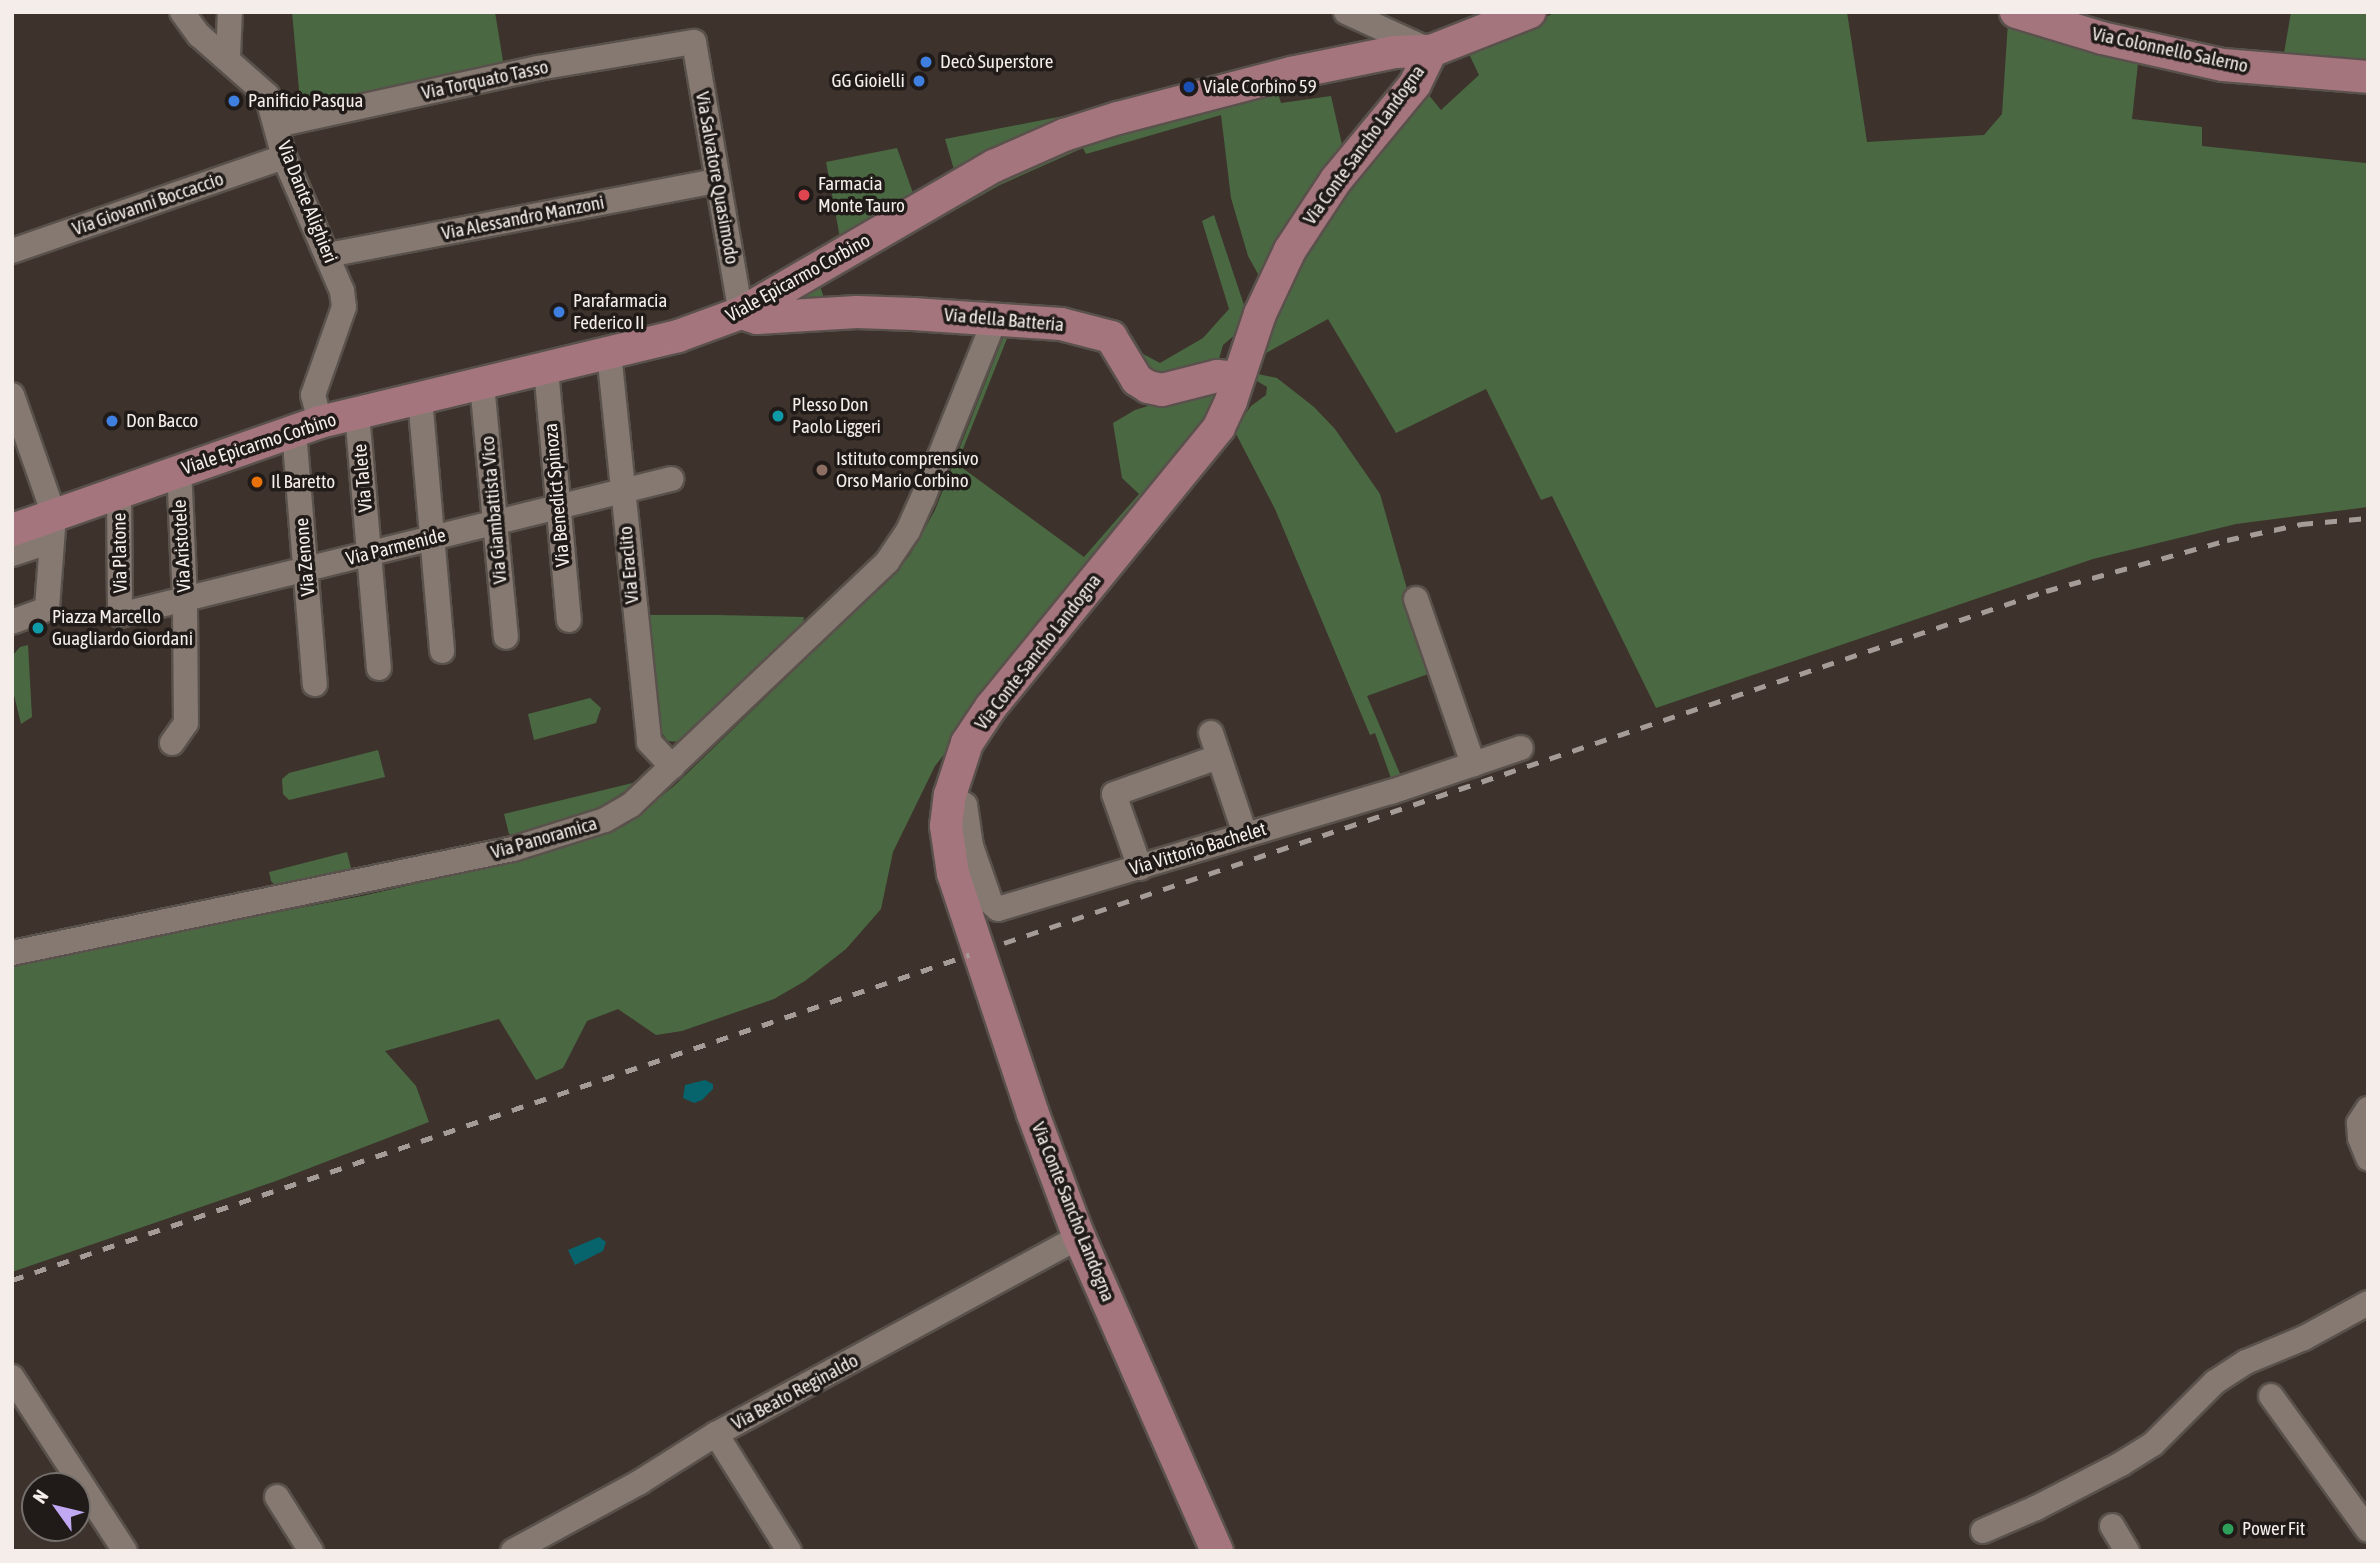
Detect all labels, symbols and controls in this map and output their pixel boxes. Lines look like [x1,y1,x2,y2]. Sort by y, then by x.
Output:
street label: Via Colonnello Salerno [2090,22,2250,78]
place label: Decò Superstore [940,51,1053,73]
marker: Decò Superstore [918,54,934,70]
street label: Via Torquato Tasso [420,55,550,105]
street label: Via Conte Sancho Landogna [1298,61,1430,229]
place label: GG Gioielli [831,70,905,92]
marker: GG Gioielli [911,73,927,89]
place label: Viale Corbino 59 [1203,76,1317,98]
marker: Viale Corbino 59 [1181,79,1197,95]
place label: Panificio Pasqua [248,90,363,112]
street label: Via Salvatore Quasimodo [691,90,743,266]
marker: Panificio Pasqua [226,93,242,109]
street label: Via Dante Alighieri [272,138,342,266]
street label: Via Giovanni Boccaccio [69,167,227,241]
place label: Farmacia Monte Tauro [818,173,905,217]
marker: Farmacia Monte Tauro [796,187,812,203]
street label: Via Alessandro Manzoni [440,191,606,245]
street label: Viale Epicarmo Corbino [722,229,874,327]
place label: Parafarmacia Federico II [573,290,667,334]
street label: Via della Batteria [943,303,1065,337]
marker: Parafarmacia Federico II [551,304,567,320]
place label: Plesso Don Paolo Liggeri [792,394,881,438]
street label: Viale Epicarmo Corbino [179,408,339,480]
marker: Plesso Don Paolo Liggeri [770,408,786,424]
place label: Don Bacco [126,410,198,432]
marker: Don Bacco [104,413,120,429]
street label: Via Benedict Spinoza [539,422,575,568]
street label: Via Giambattista Vico [476,435,512,585]
street label: Via Talete [349,443,377,513]
place label: Istituto comprensivo Orso Mario Corbino [836,448,979,492]
marker: Istituto comprensivo Orso Mario Corbino [814,462,830,478]
place label: Il Baretto [271,471,335,493]
marker: Il Baretto [249,474,265,490]
street label: Via Aristotele [168,499,196,593]
street label: Via Platone [108,513,132,593]
street label: Via Zenone [290,517,320,597]
street label: Via Parmenide [344,524,448,570]
street label: Via Eraclito [614,525,644,605]
street label: Via Conte Sancho Landogna [970,569,1106,735]
place label: Piazza Marcello Guagliardo Giordani [52,606,193,650]
marker: Piazza Marcello Guagliardo Giordani [30,620,46,636]
street label: Via Panoramica [488,812,600,864]
street label: Via Vittorio Bachelet [1127,817,1269,881]
street label: Via Conte Sancho Landogna [1027,1119,1119,1305]
street label: Via Beato Reginaldo [728,1349,862,1435]
north arrow [21,1472,91,1542]
text: N [28,1486,53,1507]
place label: Power Fit [2242,1518,2305,1540]
marker: Power Fit [2220,1521,2236,1537]

